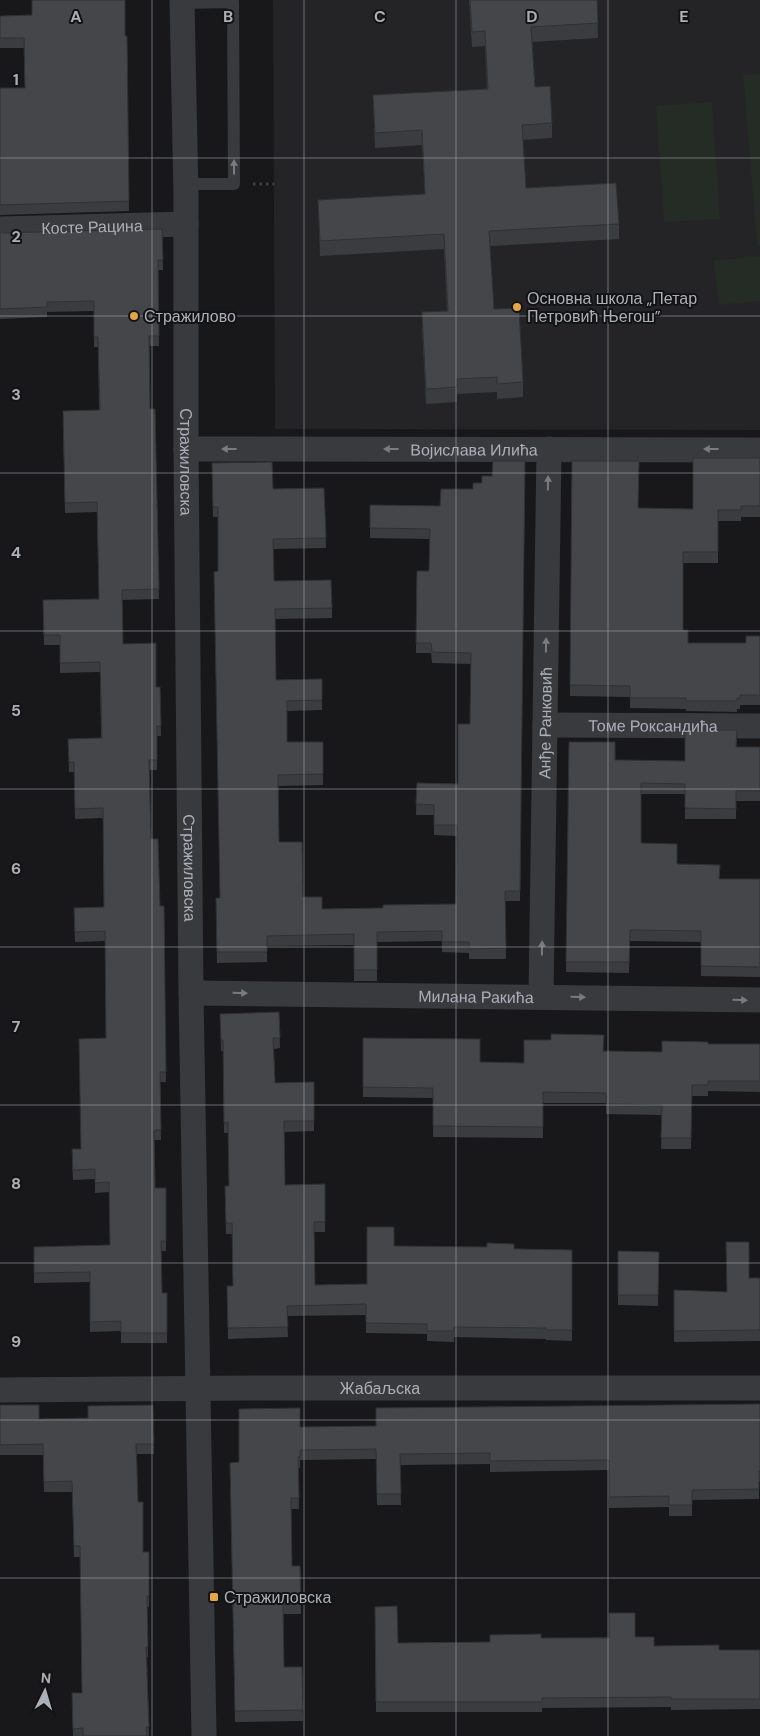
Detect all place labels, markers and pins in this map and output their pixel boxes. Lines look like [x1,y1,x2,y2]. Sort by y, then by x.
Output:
place label: Основна школа „Петар Петровић Његош” [527,288,697,327]
marker: Основна школа „Петар Петровић Његош” [511,301,523,313]
place label: Стражилово [144,306,236,327]
marker: Стражилово [128,310,140,322]
place label: Стражиловска [224,1587,331,1608]
marker: Стражиловска [208,1591,220,1603]

